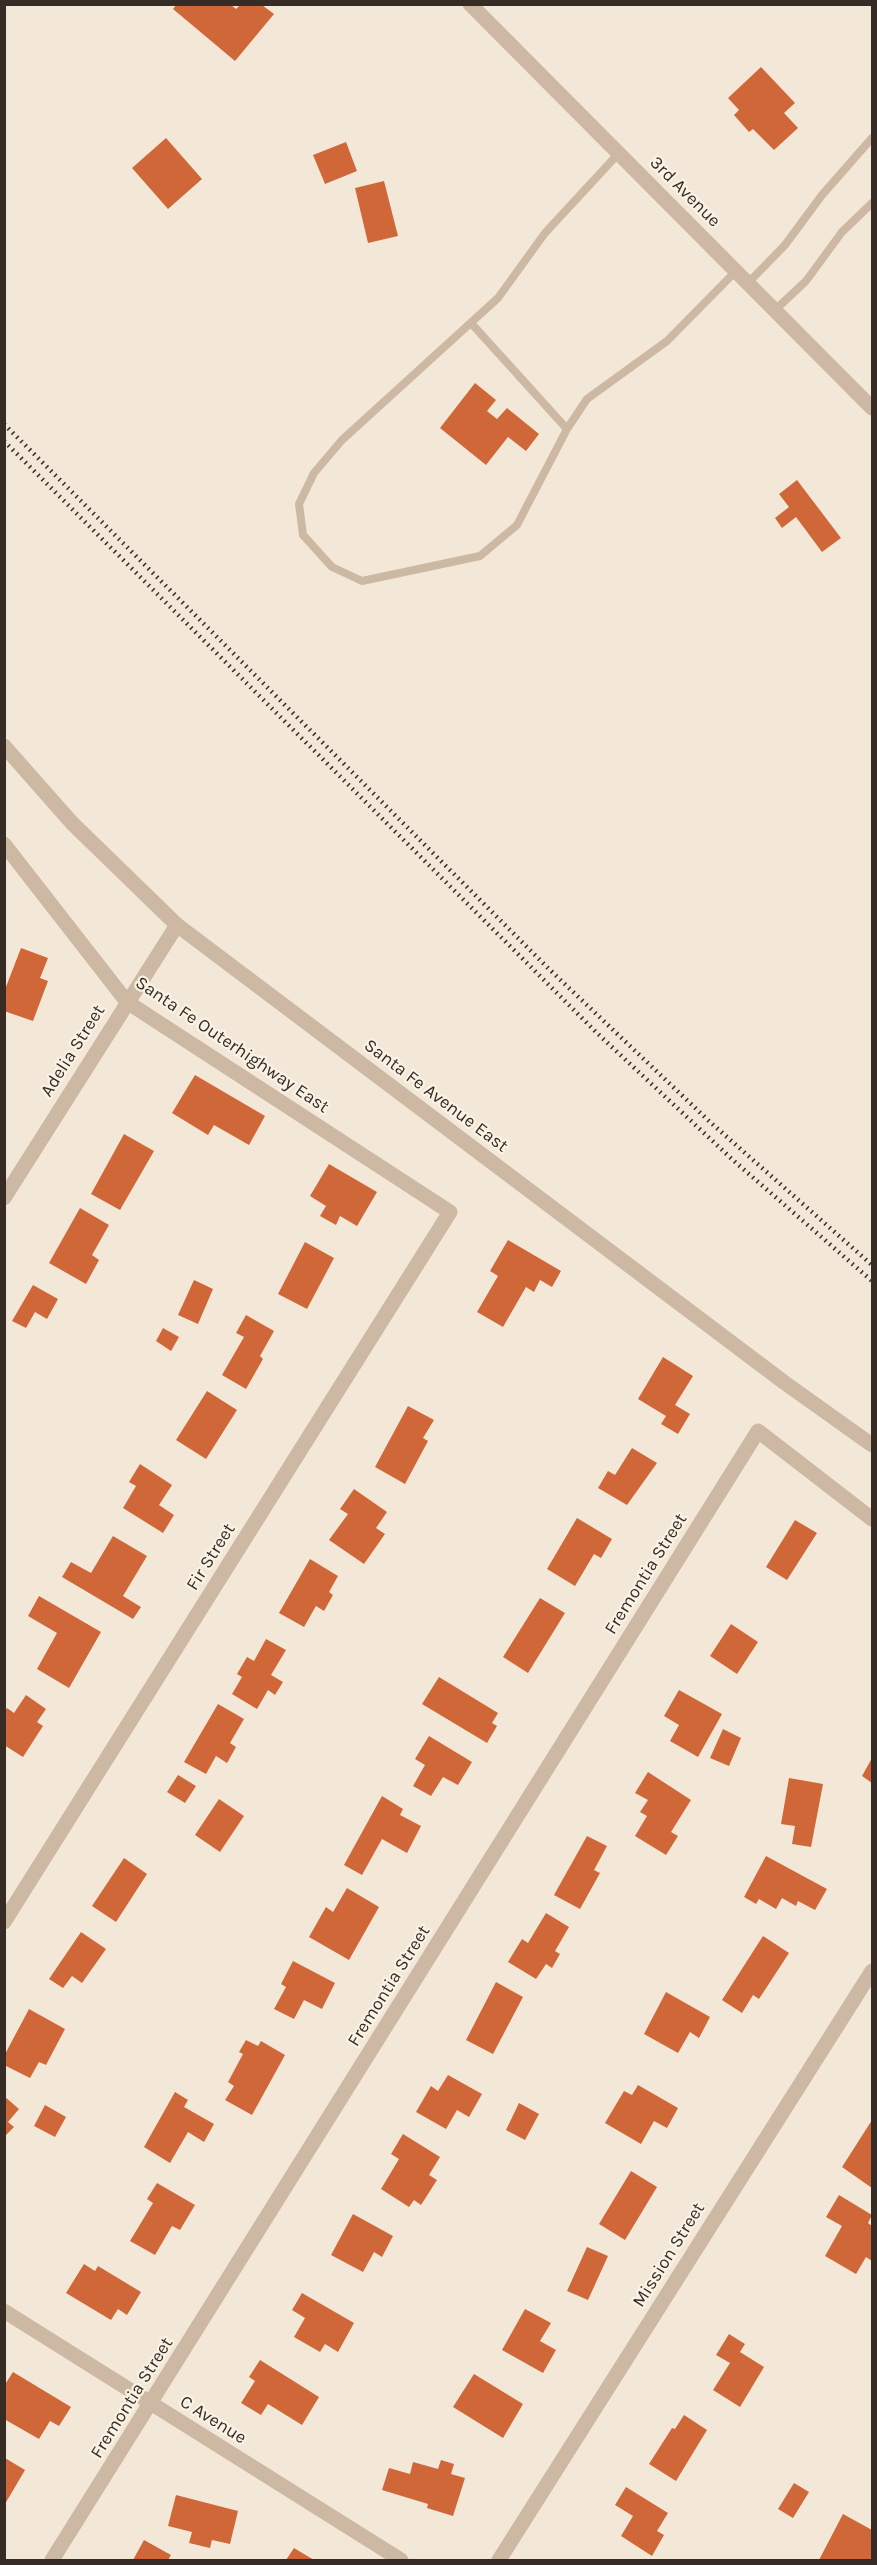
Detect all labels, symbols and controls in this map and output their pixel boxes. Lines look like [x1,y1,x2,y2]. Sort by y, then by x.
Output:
street label: 3rd Avenue [645,152,725,232]
street label: Santa Fe Outerhighway East [131,972,333,1118]
street label: Adelia Street [36,1001,110,1101]
street label: Santa Fe Avenue East [360,1035,512,1157]
street label: Fremontia Street [600,1510,692,1638]
street label: Fir Street [182,1519,240,1595]
street label: Fremontia Street [343,1922,435,2050]
street label: Mission Street [628,2199,710,2311]
street label: Fremontia Street [86,2334,178,2462]
street label: C Avenue [176,2391,250,2449]

